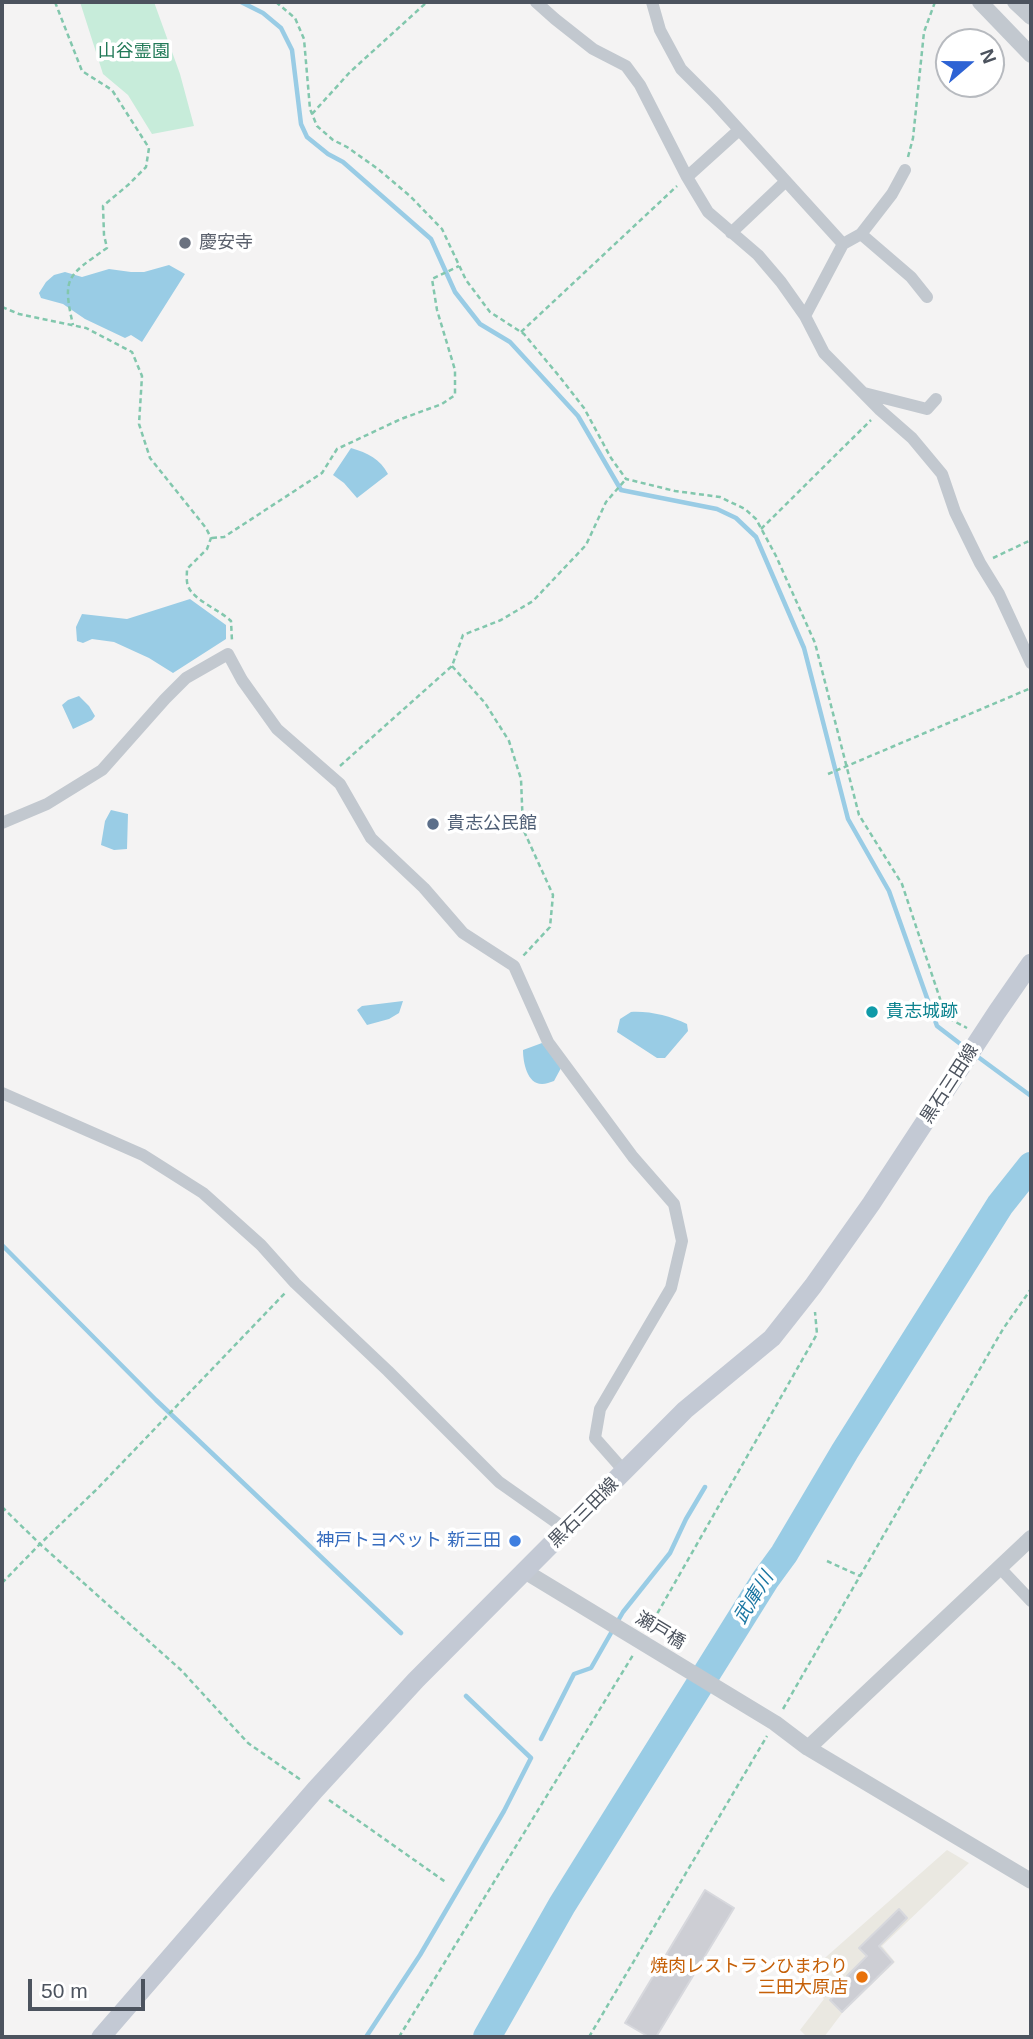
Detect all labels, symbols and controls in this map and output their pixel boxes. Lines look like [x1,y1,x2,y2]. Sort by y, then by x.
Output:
north arrow [935,28,1005,98]
park label: 山谷霊園 [98,41,170,63]
text: N [976,46,1001,66]
place label: 慶安寺 [199,232,253,254]
marker: 慶安寺 [177,235,193,251]
place label: 貴志公民館 [447,813,537,835]
marker: 貴志公民館 [425,816,441,832]
place label: 貴志城跡 [886,1001,958,1023]
marker: 貴志城跡 [864,1004,880,1020]
street label: 黒石三田線 [916,1040,984,1128]
street label: 黒石三田線 [545,1474,623,1552]
place label: 神戸トヨペット 新三田 [316,1530,501,1552]
marker: 神戸トヨペット 新三田 [507,1533,523,1549]
water label: 武庫川 [729,1568,779,1628]
street label: 瀬戸橋 [631,1608,689,1654]
place label: 焼肉レストランひまわり 三田大原店 [650,1956,848,1998]
scale bar [32,1966,149,2010]
marker: 焼肉レストランひまわり 三田大原店 [854,1969,870,1985]
text: 50 m [41,1979,88,2002]

